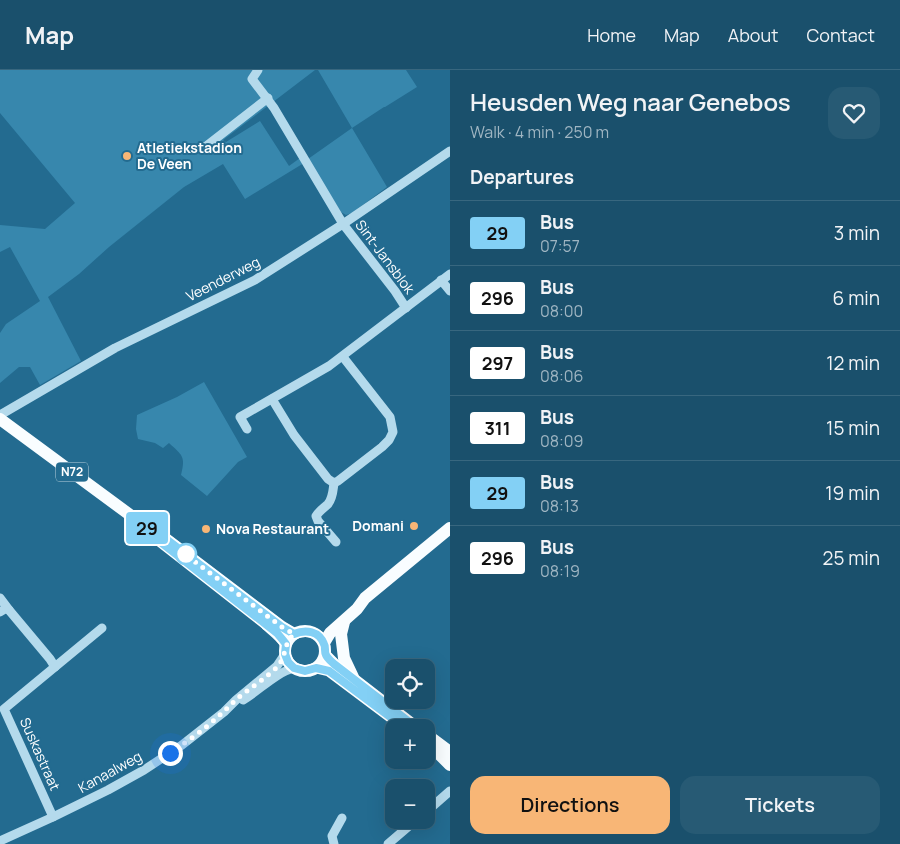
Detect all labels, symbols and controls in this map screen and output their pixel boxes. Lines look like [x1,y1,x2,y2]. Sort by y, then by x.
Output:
text: Map [25,18,74,51]
text: Home [587,23,636,47]
text: Map [664,23,700,47]
text: About [728,23,778,47]
text: Contact [806,23,875,47]
text: Heusden Weg naar Genebos [470,85,791,118]
button: heart [828,87,880,139]
text: Walk · 4 min · 250 m [470,121,609,143]
place label: Atletiekstadion De Veen [137,138,242,173]
marker: Atletiekstadion De Veen [121,150,133,162]
text: Departures [470,164,574,190]
text: Bus [540,209,574,235]
street label: Sint-Jansblok [351,216,420,298]
text: 3 min [834,220,880,246]
text: 29 [487,221,508,245]
text: 07:57 [540,235,580,257]
street label: Veenderweg [183,252,263,305]
text: Bus [540,274,574,300]
text: 6 min [833,285,880,311]
text: 296 [481,286,514,310]
text: 08:00 [540,300,583,322]
text: Bus [540,339,574,365]
text: 12 min [826,350,880,376]
text: 297 [482,351,513,375]
text: 08:06 [540,365,584,387]
text: Bus [540,404,574,430]
text: 15 min [826,415,880,441]
text: 311 [484,416,511,440]
text: 08:09 [540,430,584,452]
road number: N72 [56,462,88,482]
text: Bus [540,469,574,495]
text: 19 min [825,480,880,506]
text: 29 [487,481,508,505]
text: 08:13 [540,495,579,517]
line badge: 29 [124,512,170,544]
text: 29 [136,516,158,540]
place label: Domani [352,516,404,535]
place label: Nova Restaurant [216,519,329,538]
marker: Domani [408,520,420,532]
marker: Nova Restaurant [200,523,212,535]
text: Bus [540,534,574,560]
unlabelled marker [175,543,197,565]
text: 25 min [823,545,880,571]
text: 296 [481,546,514,570]
text: 08:19 [540,560,580,582]
map controls [385,659,435,829]
button: locate [385,659,435,709]
street label: Suskastraat [16,714,65,794]
button: + [385,719,435,769]
your location [158,741,183,766]
street label: Kanaalweg [74,746,145,797]
button: Directions [470,776,670,834]
button: Tickets [680,776,880,834]
button: − [385,779,435,829]

